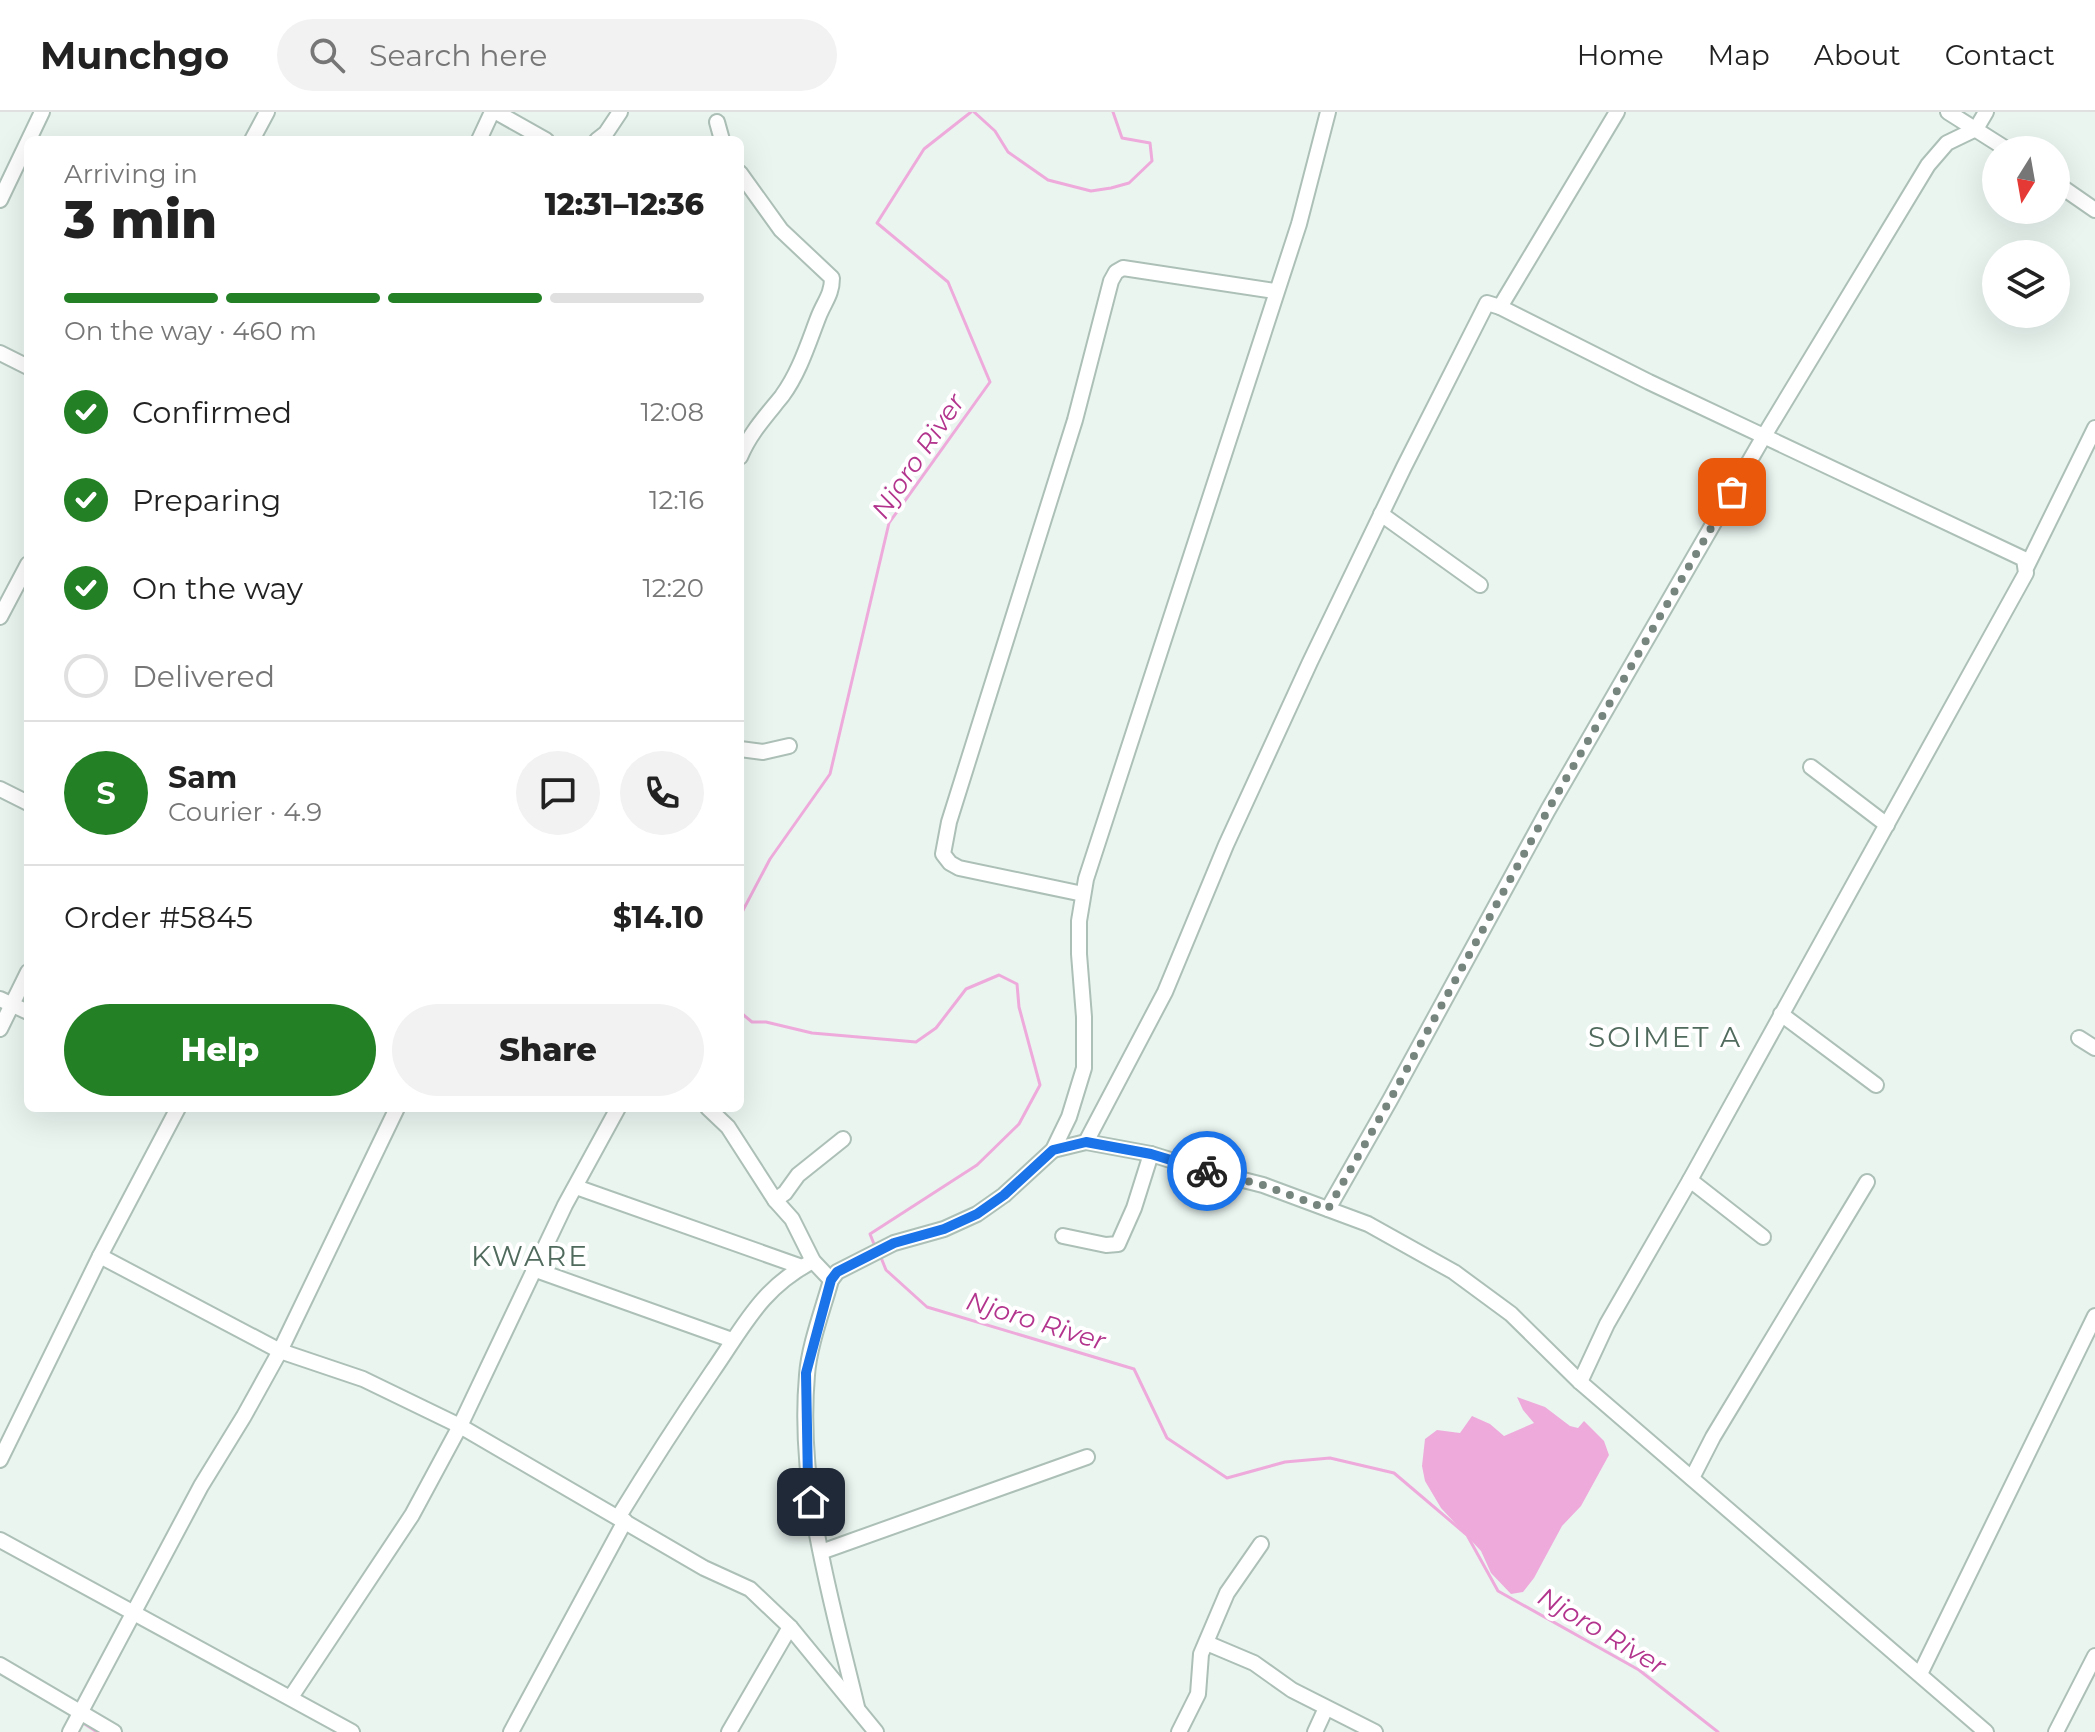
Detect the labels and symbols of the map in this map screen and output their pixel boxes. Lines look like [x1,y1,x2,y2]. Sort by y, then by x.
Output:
north arrow [1982,136,2070,224]
water label: Njoro River [864,387,972,525]
pin [1698,458,1766,526]
district label: SOIMET A [1588,1020,1742,1054]
courier [1167,1131,1247,1211]
district label: KWARE [471,1239,589,1273]
water label: Njoro River [963,1285,1110,1358]
pin [777,1468,845,1536]
water label: Njoro River [1532,1580,1672,1682]

